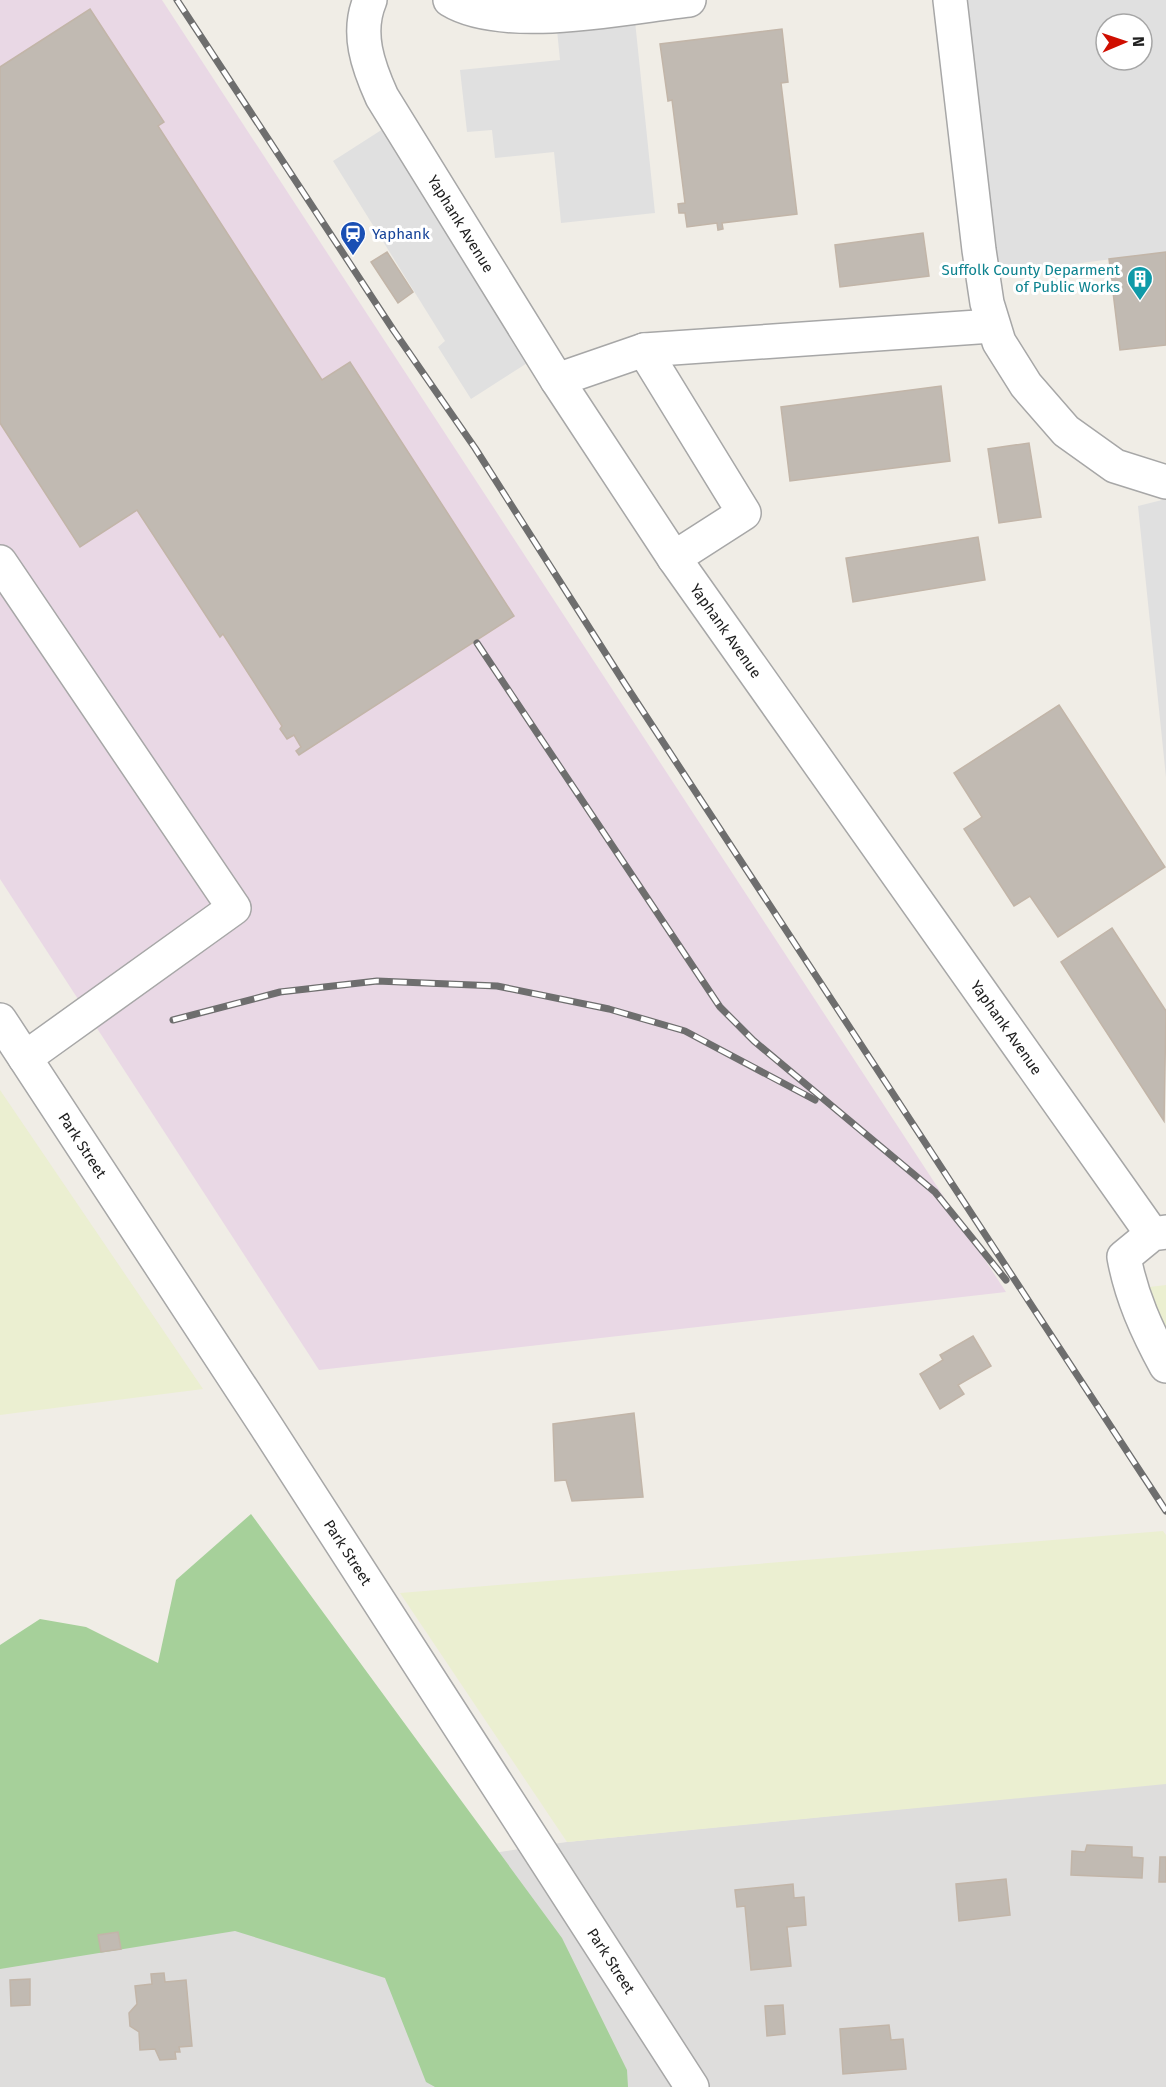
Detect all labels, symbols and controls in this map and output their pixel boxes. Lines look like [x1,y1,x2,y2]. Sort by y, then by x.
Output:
north arrow [1094,12,1154,72]
text: N [1129,36,1148,47]
street label: Yaphank Avenue [424,172,497,276]
station icon: Yaphank [338,219,368,257]
place label: Yaphank [372,225,430,243]
place label: Suffolk County Deparment of Public Works [942,261,1121,296]
building icon: Suffolk County Deparment of Public Works [1125,264,1155,302]
street label: Yaphank Avenue [686,580,765,682]
street label: Yaphank Avenue [967,977,1046,1079]
street label: Park Street [54,1109,110,1182]
street label: Park Street [320,1517,376,1589]
street label: Park Street [583,1925,639,1998]

